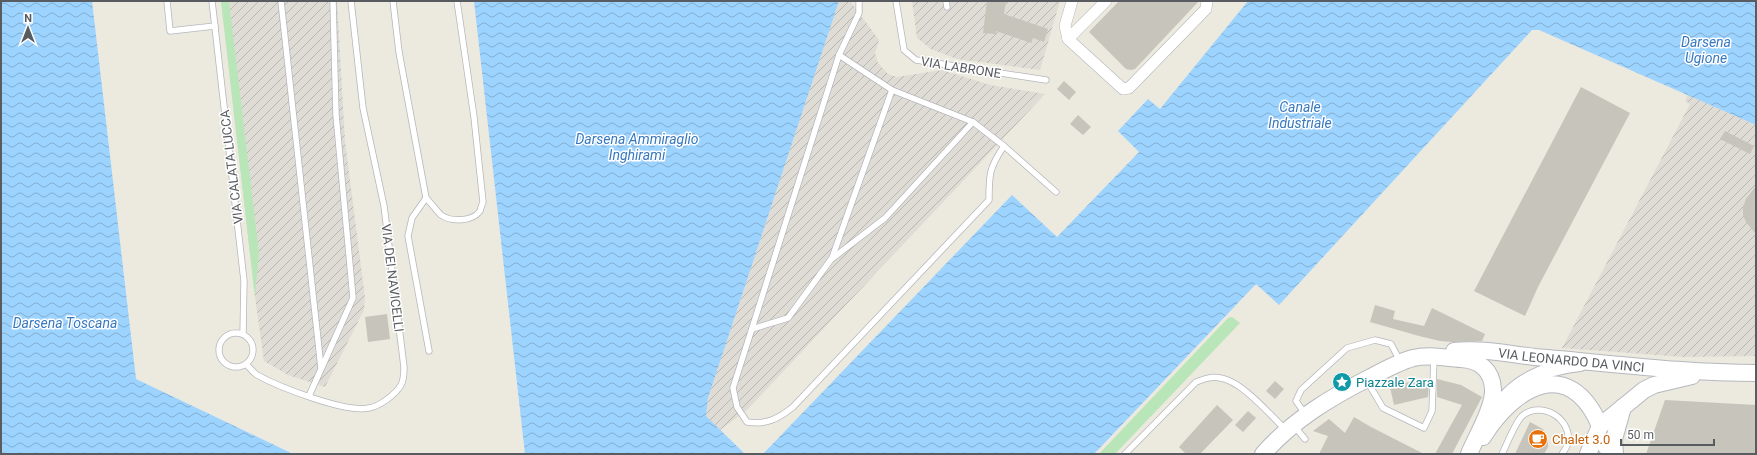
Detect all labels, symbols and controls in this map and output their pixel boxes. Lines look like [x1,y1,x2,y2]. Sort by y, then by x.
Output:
north arrow [8,8,48,48]
text: N [24,12,32,25]
water label: Darsena Ugione [1681,34,1731,66]
street label: VIA LABRONE [920,54,1002,81]
water label: Canale Industriale [1268,99,1332,131]
street label: VIA CALATA LUCCA [217,109,246,225]
water label: Darsena Ammiraglio Inghirami [575,131,699,163]
street label: VIA DEI NAVICELLI [378,223,407,333]
water label: Darsena Toscana [13,315,117,331]
street label: VIA LEONARDO DA VINCI [1497,345,1645,375]
place icon: Piazzale Zara [1331,371,1353,393]
place label: Piazzale Zara [1356,375,1434,390]
scale bar [1621,421,1714,447]
cafe icon: Chalet 3.0 [1527,428,1549,450]
text: 50 m [1627,428,1654,442]
place label: Chalet 3.0 [1552,432,1610,447]

